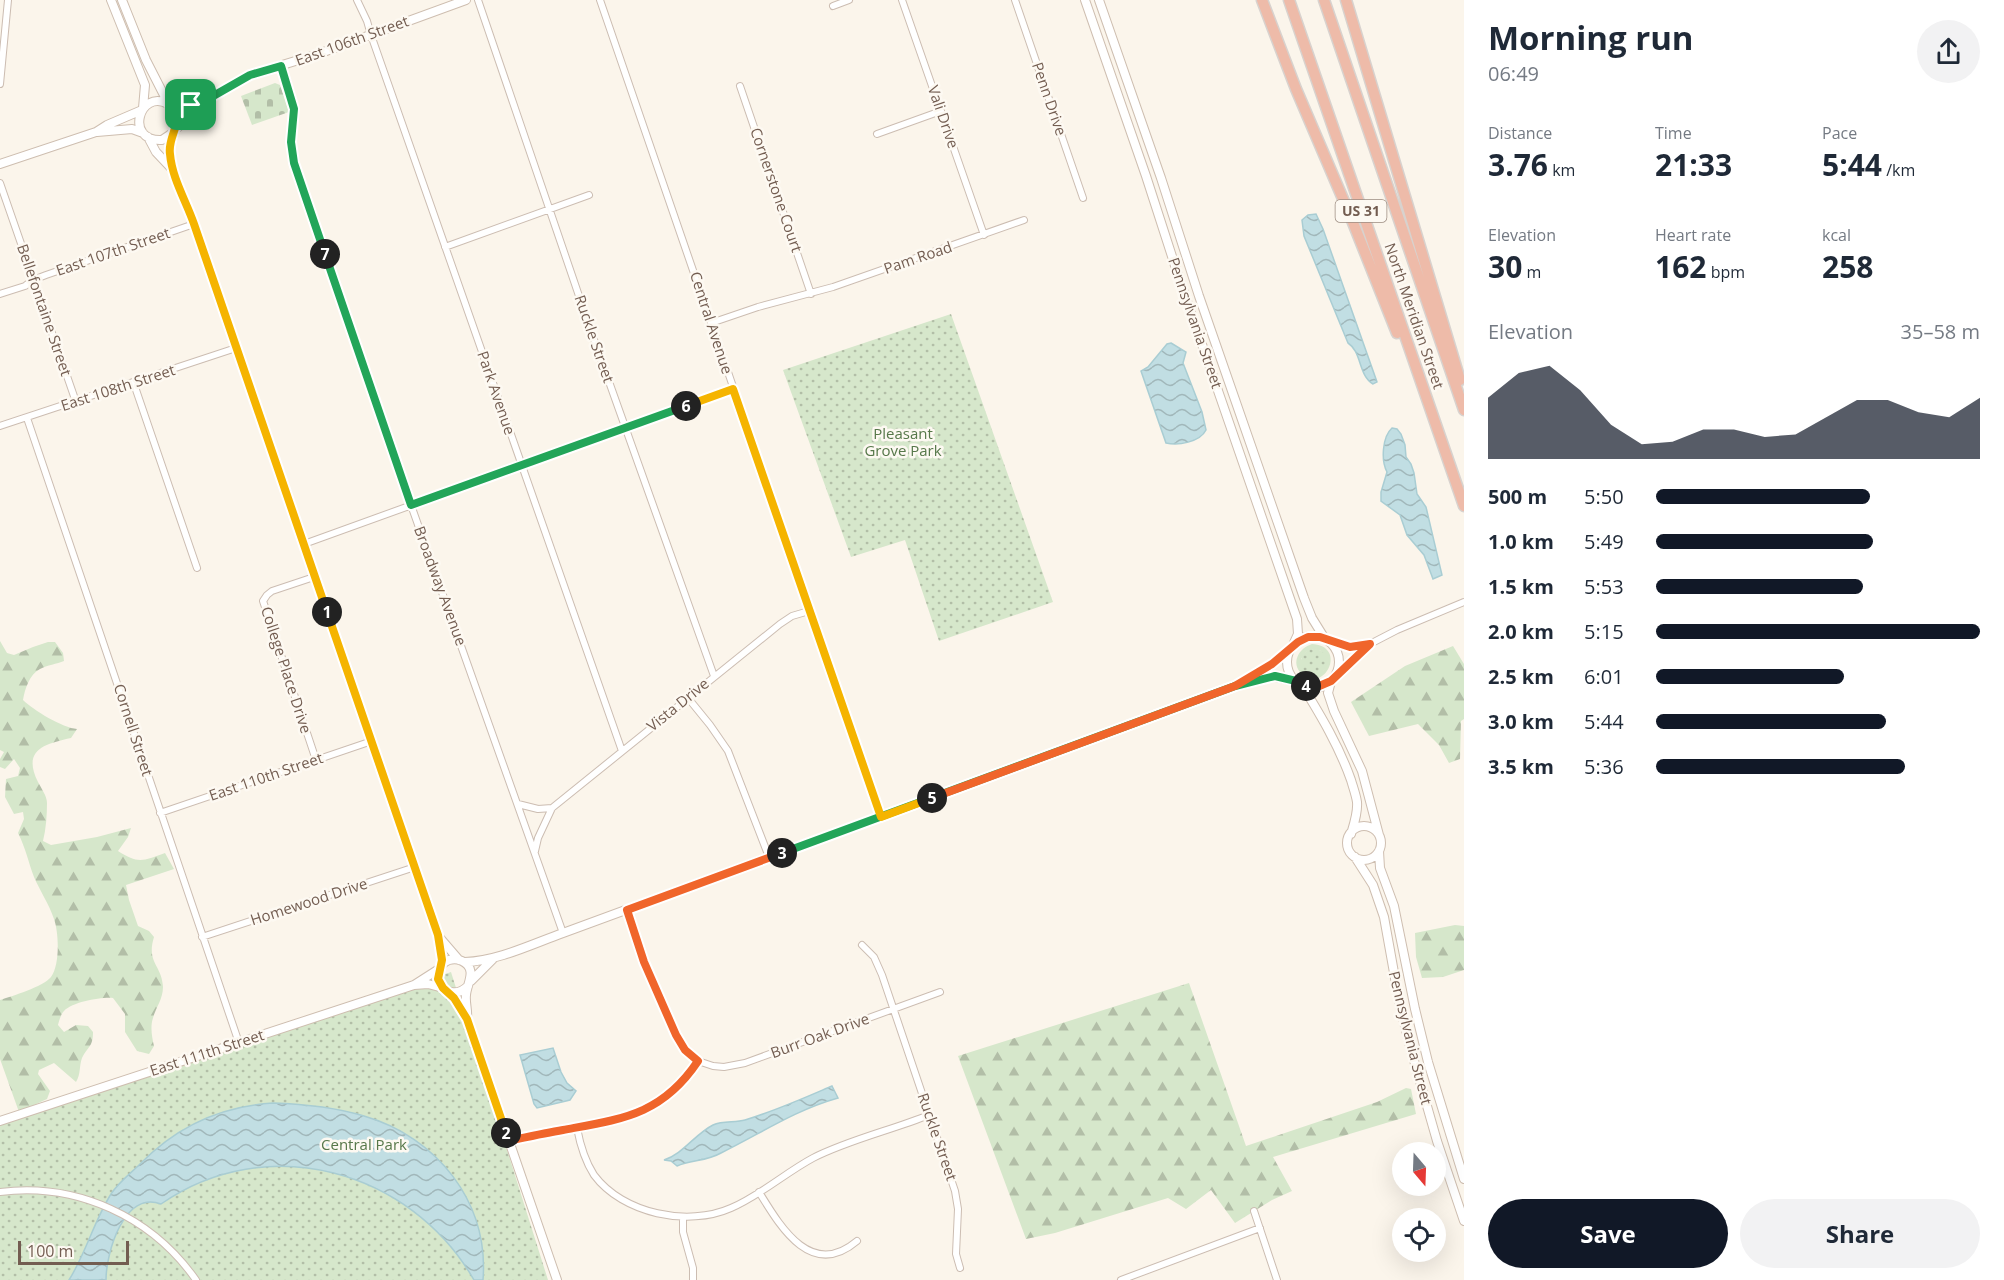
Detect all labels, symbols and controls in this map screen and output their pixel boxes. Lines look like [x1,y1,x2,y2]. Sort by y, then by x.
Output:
street label: East 106th Street [292,10,411,70]
text: Morning run [1488,15,1694,60]
button: share [1917,20,1980,83]
street label: Penn Drive [1028,59,1072,138]
text: 06:49 [1488,60,1539,87]
pin [165,79,216,130]
street label: Vali Drive [924,82,964,151]
icon: arrive [174,88,207,121]
text: Distance [1488,122,1552,144]
text: Time [1655,122,1692,144]
text: Pace [1822,122,1857,144]
street label: Cornerstone Court [746,125,808,255]
text: 3.76 [1488,144,1548,185]
text: 21:33 [1655,144,1732,185]
text: 5:44 [1822,144,1882,185]
text: km [1548,159,1575,181]
text: /km [1882,159,1915,181]
road number: US 31 [1336,200,1386,222]
street label: East 107th Street [53,222,172,280]
text: Elevation [1488,224,1556,246]
text: Heart rate [1655,224,1731,246]
text: kcal [1822,224,1851,246]
street label: Pam Road [881,236,954,278]
pin: 7 [310,239,340,269]
street label: North Meridian Street [1381,240,1449,391]
street label: Bellefontaine Street [13,241,77,378]
text: 7 [320,243,330,265]
text: 30 [1488,246,1522,287]
text: 162 [1655,246,1706,287]
text: 258 [1822,246,1873,287]
street label: Pennsylvania Street [1164,255,1228,391]
text: m [1522,261,1541,283]
text: bpm [1706,261,1745,283]
street label: Central Avenue [686,269,738,377]
street label: Ruckle Street [571,292,619,385]
text: Elevation [1488,318,1573,345]
text: 35–58 m [1901,318,1980,345]
street label: Park Avenue [473,348,521,437]
street label: East 108th Street [58,359,177,415]
pin: 6 [671,391,701,421]
text: 6 [681,395,691,417]
park label: Pleasant Grove Park [864,423,942,460]
text: 500 m [1488,483,1547,510]
text: 5:50 [1584,483,1624,510]
street label: Broadway Avenue [410,523,472,648]
text: 1.0 km [1488,528,1554,555]
text: 5:49 [1584,528,1624,555]
text: 1.5 km [1488,573,1554,600]
text: 5:53 [1584,573,1624,600]
pin: 1 [312,597,342,627]
text: 1 [322,601,332,623]
street label: College Place Drive [257,604,317,736]
text: 2.0 km [1488,618,1554,645]
text: 5:15 [1584,618,1624,645]
text: 2.5 km [1488,663,1554,690]
text: 6:01 [1584,663,1624,690]
pin: 4 [1291,671,1321,701]
street label: Vista Drive [642,673,712,735]
text: 4 [1301,675,1311,697]
street label: Cornell Street [110,681,158,778]
text: 3.0 km [1488,708,1554,735]
text: 5:44 [1584,708,1624,735]
street label: East 110th Street [206,747,325,805]
text: 3.5 km [1488,753,1554,780]
text: 5:36 [1584,753,1624,780]
pin: 5 [917,783,947,813]
text: 5 [927,787,937,809]
pin: 3 [767,838,797,868]
text: 3 [777,842,787,864]
street label: Homewood Drive [248,873,370,929]
street label: Pennsylvania Street [1385,969,1437,1107]
street label: Burr Oak Drive [768,1008,872,1062]
street label: East 111th Street [147,1024,266,1080]
street label: Ruckle Street [914,1090,962,1183]
pin: 2 [491,1118,521,1148]
text: 2 [501,1122,511,1144]
park label: Central Park [321,1134,407,1154]
north arrow [1392,1142,1446,1196]
map controls [1392,1142,1446,1262]
button: Save [1488,1199,1728,1268]
button: Share [1740,1199,1980,1268]
button: locate [1392,1208,1446,1262]
scale bar [18,1238,129,1266]
text: 100 m [27,1240,73,1262]

